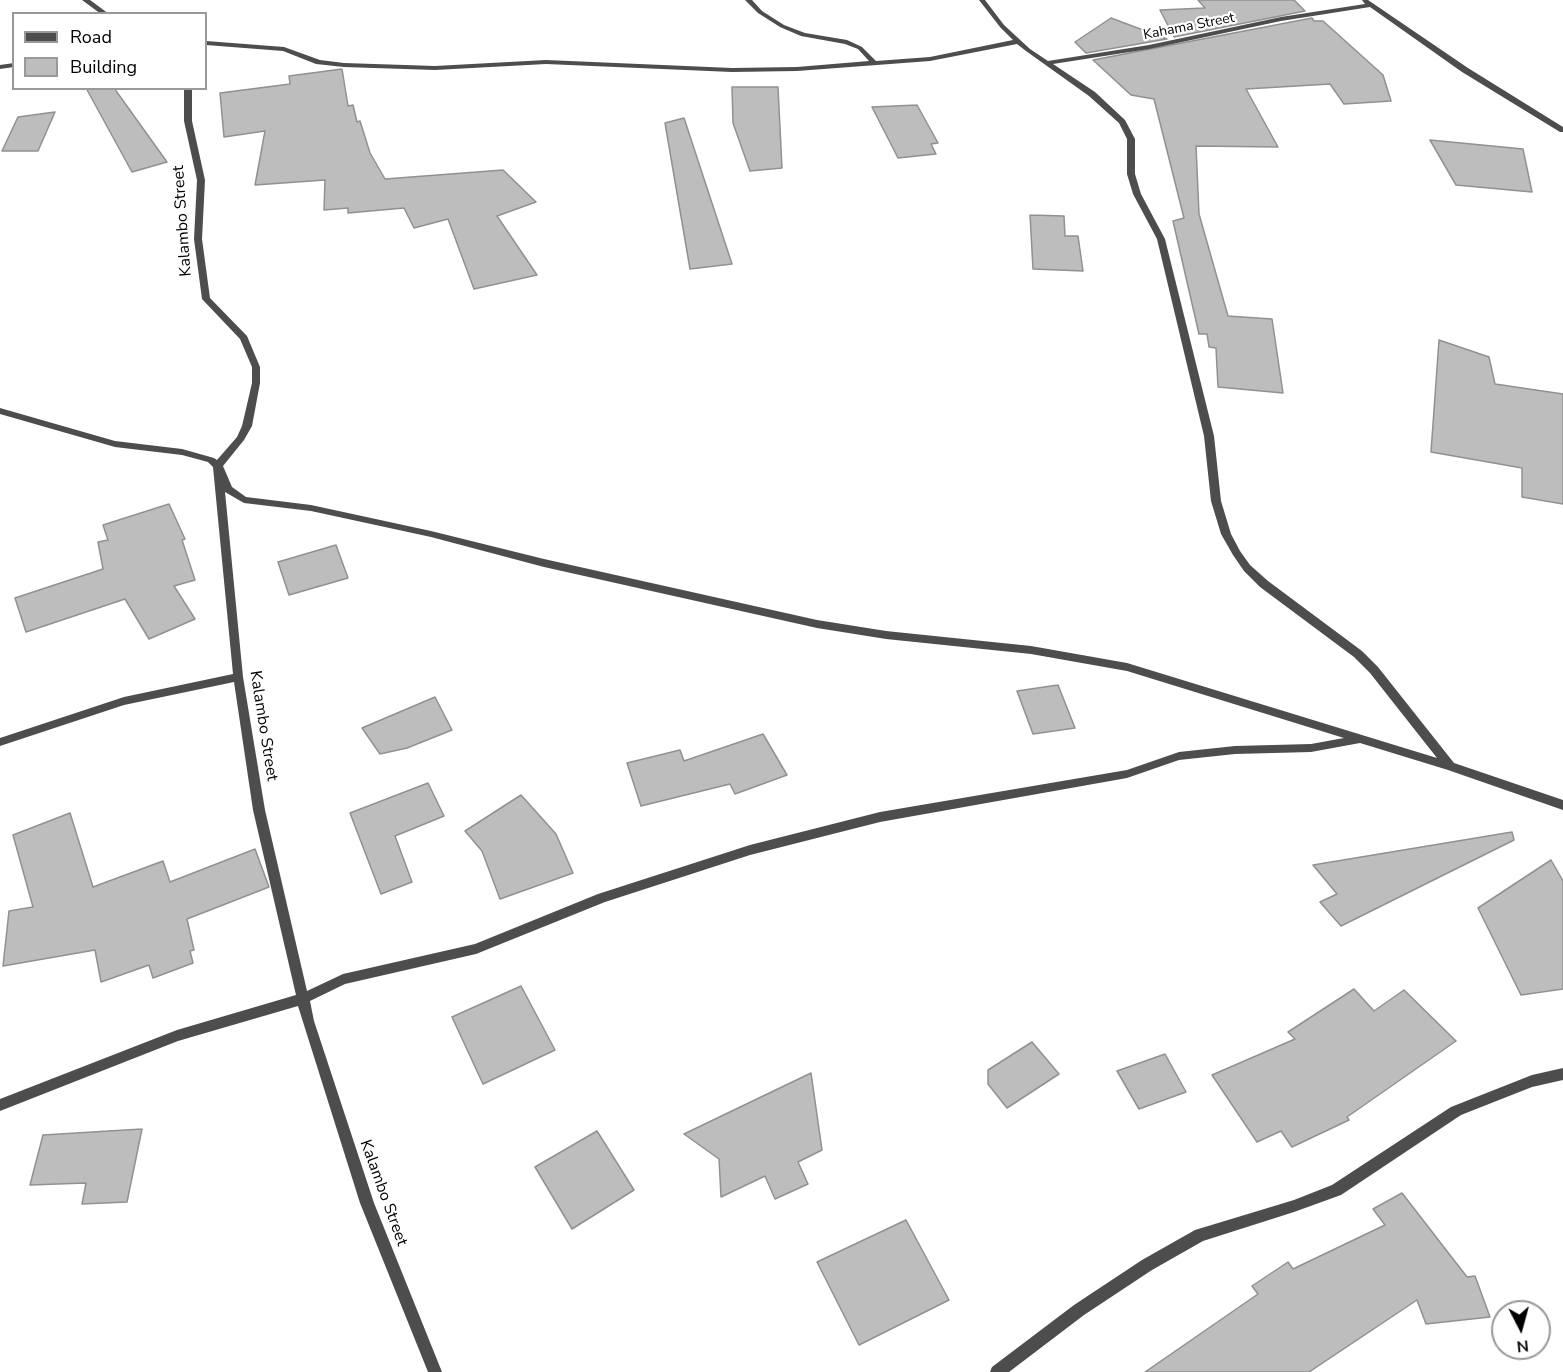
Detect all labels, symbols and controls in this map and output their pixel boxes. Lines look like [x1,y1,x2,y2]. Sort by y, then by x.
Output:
street label: Kahama Street [1142,10,1236,44]
legend [12,12,207,90]
text: Road [70,25,112,49]
text: Building [70,55,137,79]
street label: Kalambo Street [170,165,196,277]
street label: Kalambo Street [245,669,281,783]
street label: Kalambo Street [355,1137,411,1249]
north arrow [1491,1300,1551,1360]
text: N [1516,1334,1530,1357]

